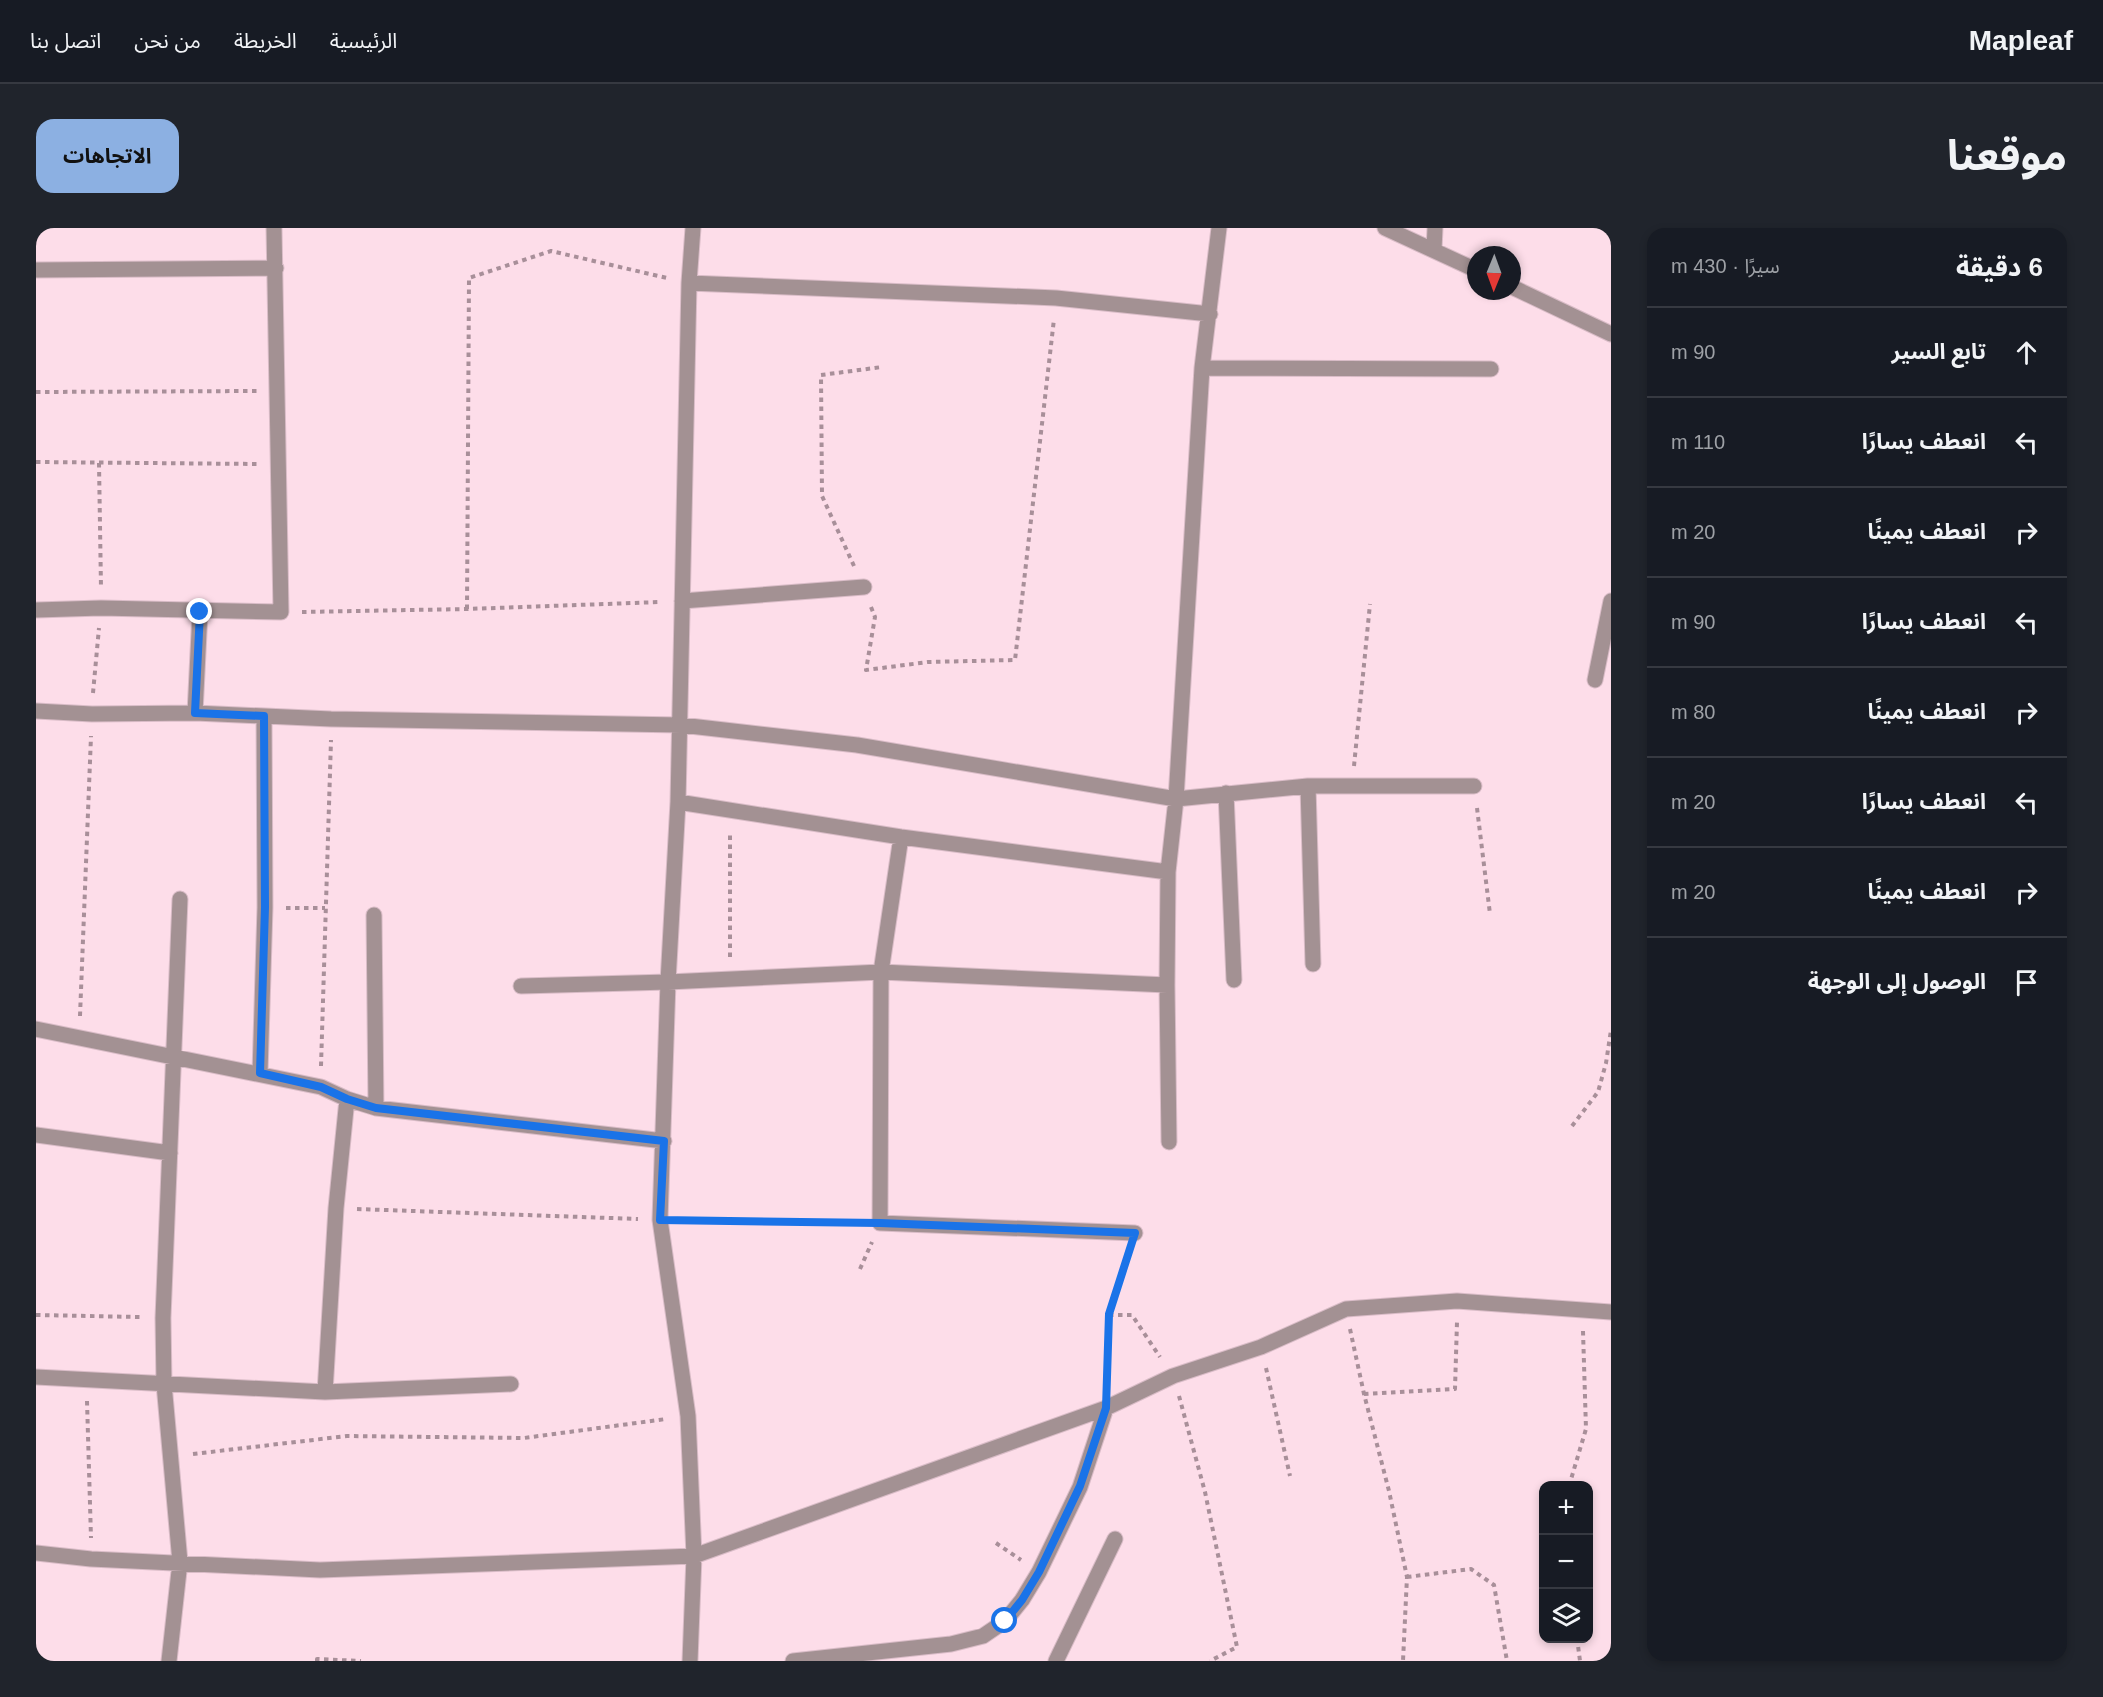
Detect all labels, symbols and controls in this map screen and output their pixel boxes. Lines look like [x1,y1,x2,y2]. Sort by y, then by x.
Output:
text: Mapleaf [1969,25,2073,56]
text: اتصل بنا [30,29,101,52]
text: من نحن [134,29,201,52]
text: الخريطة [234,29,297,52]
text: الرئيسية [330,29,397,52]
button: الاتجاهات [36,119,179,193]
text: موقعنا [1947,132,2067,179]
north arrow [1467,246,1521,300]
text: 6 دقيقة [1956,252,2043,282]
text: سيرًا · 430 m [1671,255,1780,277]
icon: ahead [2010,336,2043,369]
text: تابع السير [1892,339,1986,364]
text: 90 m [1671,341,1715,363]
icon: left [2010,426,2043,459]
text: انعطف يسارًا [1862,429,1986,454]
text: 110 m [1671,431,1725,453]
icon: right [2010,516,2043,549]
text: انعطف يمينًا [1867,519,1986,544]
text: 20 m [1671,521,1715,543]
route end [186,598,212,624]
icon: left [2010,606,2043,639]
text: انعطف يسارًا [1862,609,1986,634]
text: 90 m [1671,611,1715,633]
icon: right [2010,696,2043,729]
text: انعطف يمينًا [1867,699,1986,724]
text: 80 m [1671,701,1715,723]
icon: left [2010,786,2043,819]
text: انعطف يسارًا [1862,789,1986,814]
text: 20 m [1671,791,1715,813]
icon: right [2010,876,2043,909]
text: انعطف يمينًا [1867,879,1986,904]
text: 20 m [1671,881,1715,903]
icon: arrive [2010,966,2043,999]
text: الوصول إلى الوجهة [1808,969,1986,994]
map controls [1539,1481,1593,1643]
button: + [1539,1481,1593,1535]
button: − [1539,1535,1593,1589]
button: layers [1539,1589,1593,1643]
route start [991,1607,1017,1633]

